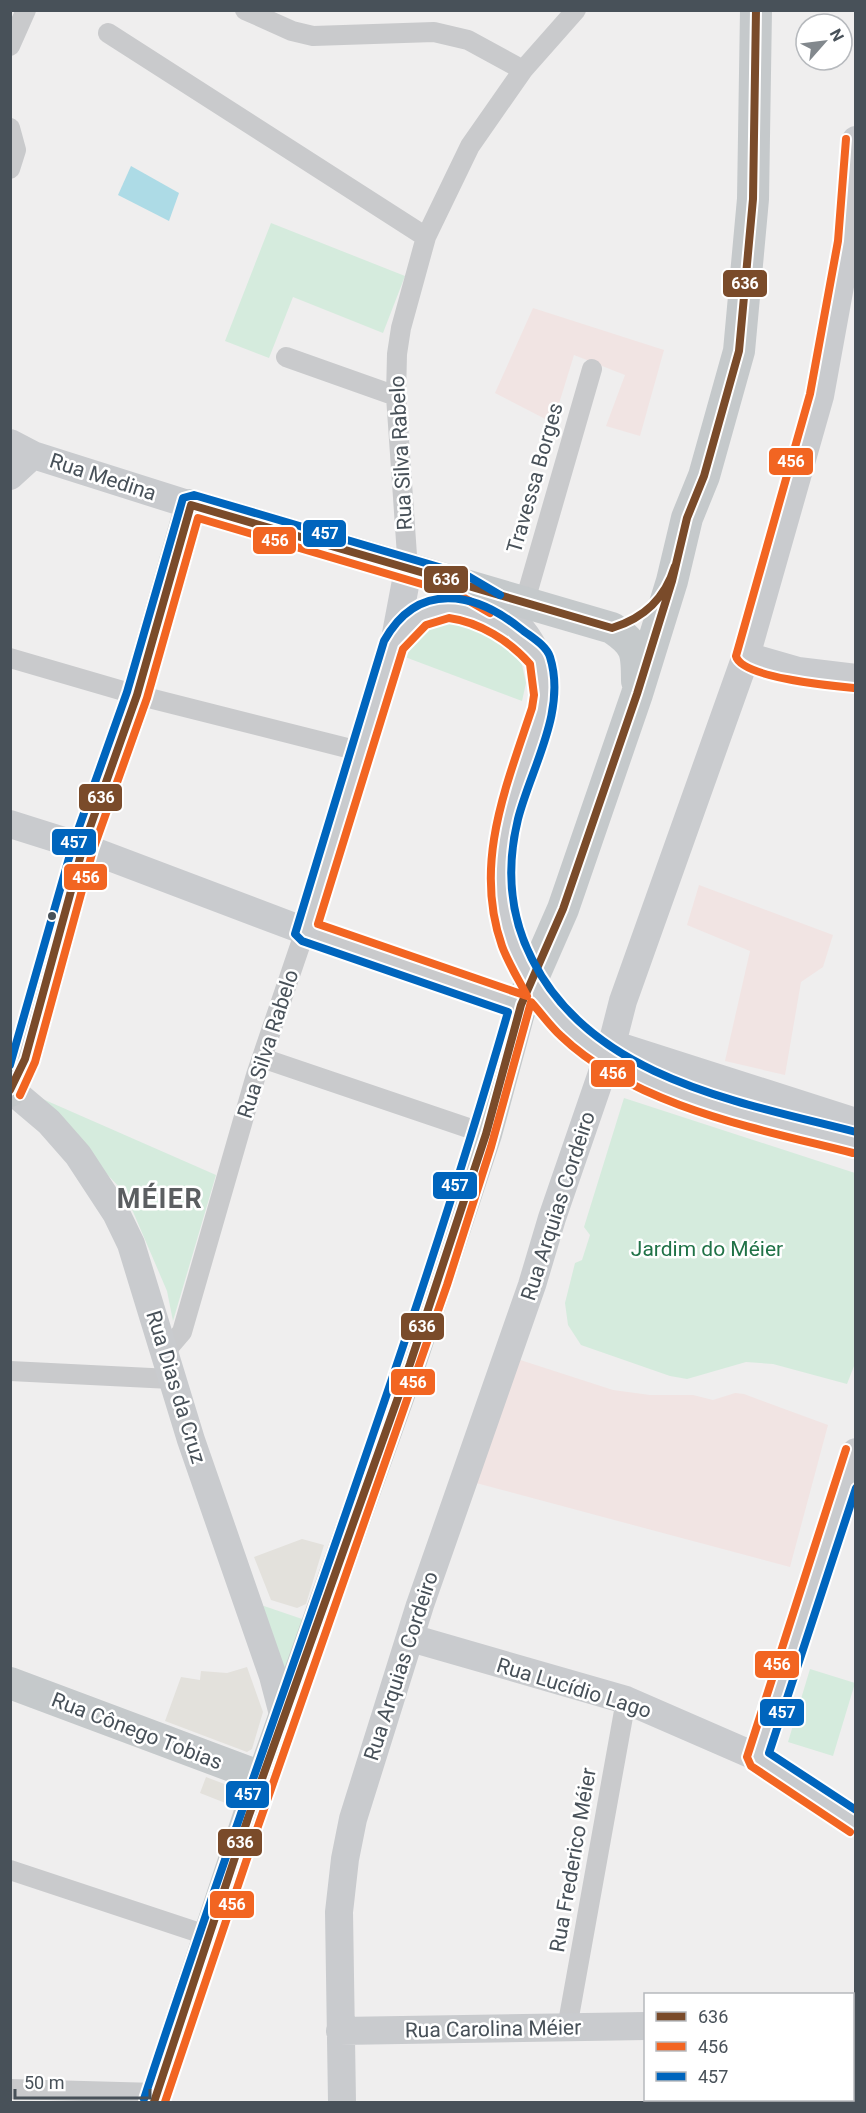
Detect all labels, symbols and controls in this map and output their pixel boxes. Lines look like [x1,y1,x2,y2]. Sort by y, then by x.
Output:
north arrow [794,12,854,72]
text: N [826,26,848,45]
line badge: 636 [722,269,768,298]
text: 636 [731,274,759,293]
street label: Rua Silva Rabelo [385,375,417,531]
street label: Travessa Borges [502,400,568,556]
line badge: 456 [768,447,814,476]
street label: Rua Medina [47,448,159,506]
text: 456 [777,452,805,471]
line badge: 457 [302,519,347,548]
text: 457 [311,524,339,543]
line badge: 456 [252,526,297,555]
text: 456 [261,531,289,550]
line badge: 636 [423,565,469,594]
text: 636 [432,570,460,589]
line badge: 636 [78,783,123,812]
text: 636 [87,788,115,807]
line badge: 457 [51,828,97,856]
text: 457 [60,833,88,852]
line badge: 456 [63,863,108,891]
text: 456 [72,868,100,887]
unlabelled marker [46,910,58,922]
street label: Rua Silva Rabelo [233,967,303,1121]
line badge: 456 [590,1059,636,1088]
text: 456 [599,1064,627,1083]
street label: Rua Arquias Cordeiro [516,1108,600,1304]
line badge: 457 [432,1171,478,1200]
text: 457 [441,1176,469,1195]
district label: MÉIER [117,1182,203,1215]
park label: Jardim do Méier [631,1237,783,1261]
street label: Rua Dias da Cruz [141,1308,211,1466]
line badge: 636 [400,1312,445,1341]
text: 636 [408,1317,436,1336]
line badge: 456 [390,1368,436,1396]
text: 456 [399,1373,427,1392]
street label: Rua Arquias Cordeiro [359,1568,443,1764]
line badge: 456 [754,1650,800,1679]
street label: Rua Lucídio Lago [494,1653,654,1723]
text: 456 [763,1655,791,1674]
street label: Rua Cônego Tobias [48,1687,226,1775]
line badge: 457 [759,1698,805,1727]
text: 457 [768,1703,796,1722]
street label: Rua Frederico Méier [545,1766,601,1954]
line badge: 457 [225,1780,270,1809]
text: 457 [234,1785,262,1804]
line badge: 636 [217,1828,263,1857]
text: 636 [226,1833,254,1852]
line badge: 456 [209,1890,255,1919]
text: 456 [218,1895,246,1914]
legend [644,1993,854,2101]
text: 636 [698,2006,728,2027]
street label: Rua Carolina Méier [405,2015,581,2043]
text: 456 [698,2036,728,2057]
scale bar [15,2062,150,2100]
text: 457 [698,2066,728,2087]
text: 50 m [24,2072,64,2093]

